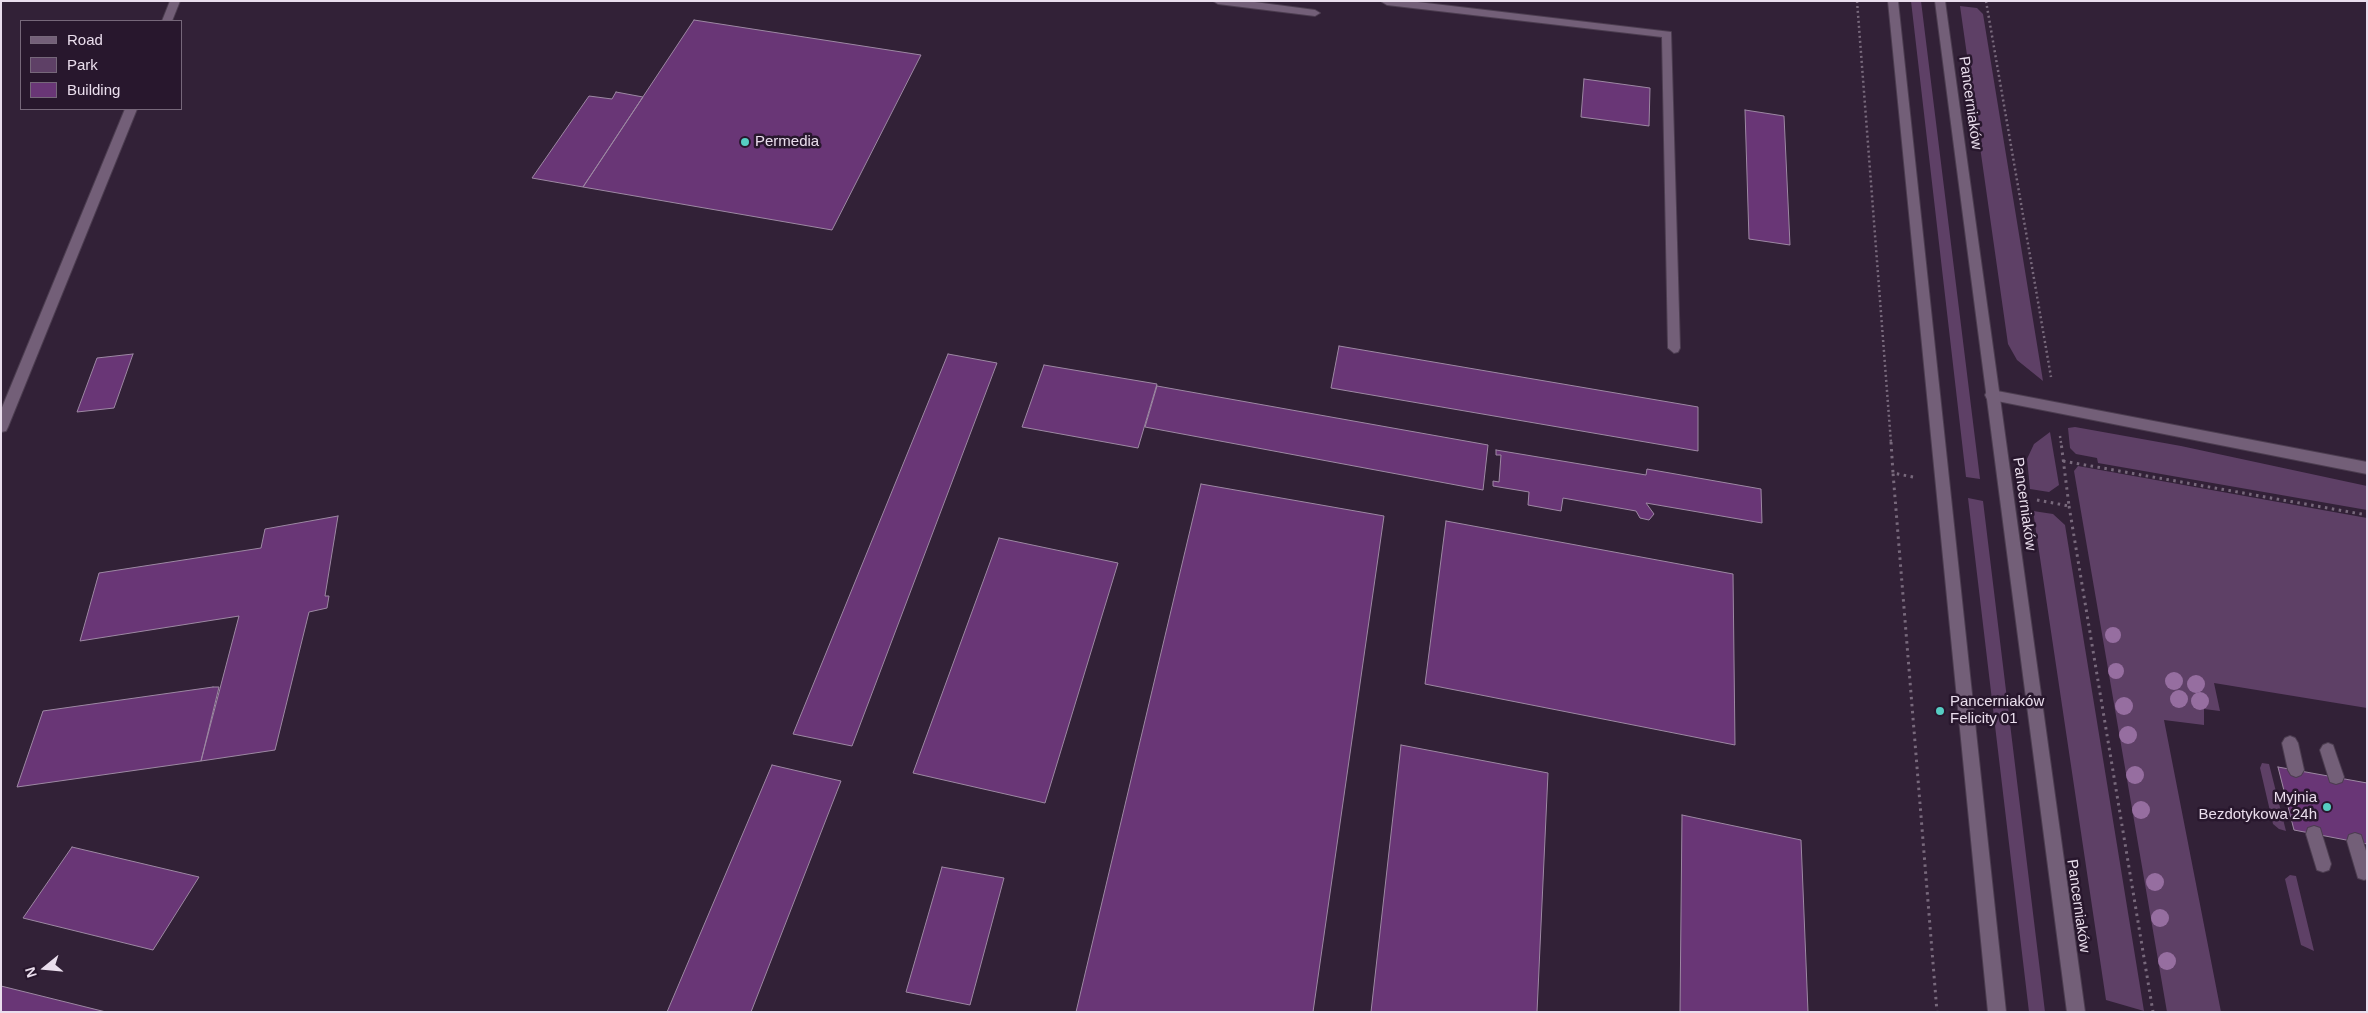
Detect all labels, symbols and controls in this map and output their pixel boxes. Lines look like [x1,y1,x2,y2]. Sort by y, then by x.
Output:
legend [20,20,182,110]
text: Road [67,31,103,48]
street label: Pancerniaków [1955,55,1985,151]
text: Park [67,56,98,73]
text: Building [67,81,120,98]
place label: Permedia [755,133,819,151]
marker: Permedia [739,136,751,148]
street label: Pancerniaków [2009,456,2039,552]
place label: Pancerniaków Felicity 01 [1950,693,2044,728]
marker: Pancerniaków Felicity 01 [1934,705,1946,717]
place label: Myjnia Bezdotykowa 24h [2199,789,2317,824]
marker: Myjnia Bezdotykowa 24h [2321,801,2333,813]
street label: Pancerniaków [2063,858,2093,954]
north arrow [20,943,70,993]
text: N [22,965,40,980]

